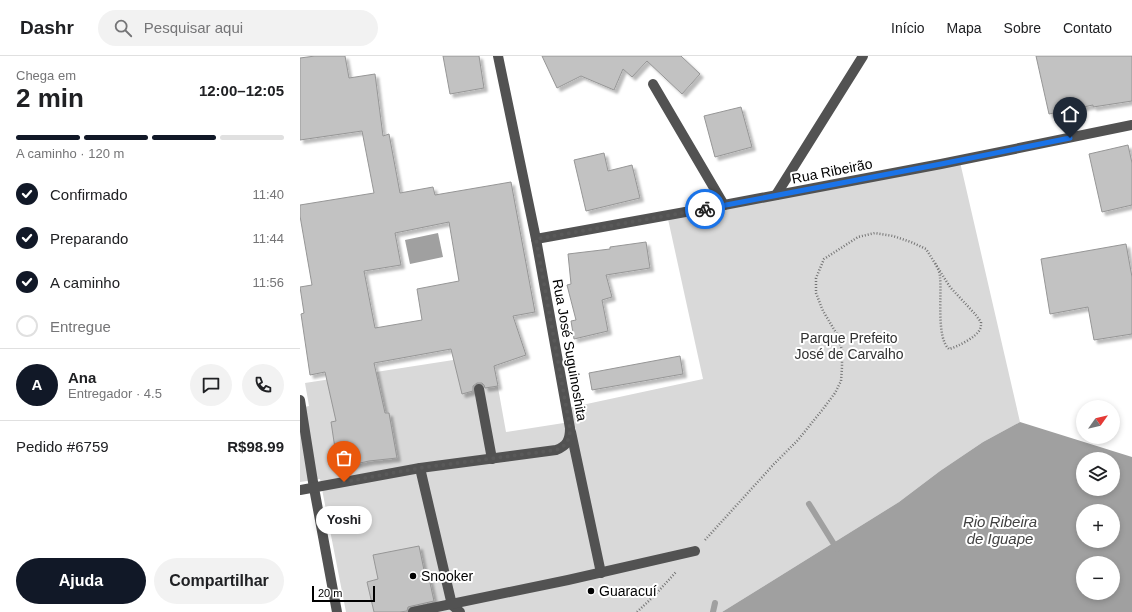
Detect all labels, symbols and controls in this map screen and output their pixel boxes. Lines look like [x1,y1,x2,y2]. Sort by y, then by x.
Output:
search box [98,10,378,46]
text: Dashr [20,17,74,38]
icon: search [112,17,134,39]
text: Pesquisar aqui [144,19,243,36]
text: Início [891,20,925,36]
text: Mapa [947,20,982,36]
text: Sobre [1004,20,1041,36]
text: Contato [1063,20,1112,36]
text: Chega em [16,68,76,83]
text: 12:00–12:05 [199,82,284,99]
text: 2 min [16,83,84,113]
pin [1053,97,1087,138]
icon: home [1059,103,1081,125]
text: A caminho · 120 m [16,146,124,161]
street label: Rua Ribeirão [790,155,874,187]
icon: check [16,183,38,205]
text: Confirmado [50,186,128,203]
text: 11:40 [252,187,284,202]
courier [685,189,725,229]
icon: bike [694,198,716,220]
icon: check [16,227,38,249]
text: Preparando [50,230,128,247]
text: 11:44 [252,231,284,246]
icon: check [16,271,38,293]
text: A caminho [50,274,120,291]
text: 11:56 [252,275,284,290]
street label: Rua José Suguinoshita [550,278,590,422]
text: Entregue [50,318,111,335]
park label: Parque Prefeito José de Carvalho [795,330,904,362]
button: chat [190,364,232,406]
button: phone [242,364,284,406]
text: Ana [68,369,96,386]
text: A [32,376,42,393]
text: Entregador · 4.5 [68,386,162,401]
north arrow [1076,400,1120,444]
map controls [1076,400,1120,600]
text: Pedido #6759 [16,438,109,455]
text: R$98.99 [227,438,284,455]
pin [327,441,361,482]
icon: bag [333,447,355,469]
button: layers [1076,452,1120,496]
button: + [1076,504,1120,548]
callout: Yoshi [316,506,372,534]
text: Yoshi [327,512,361,527]
water label: Rio Ribeira de Iguape [963,513,1037,547]
button: − [1076,556,1120,600]
button: Ajuda [16,558,146,604]
button: Compartilhar [154,558,284,604]
place label: Snooker [421,568,473,584]
marker: Snooker [408,571,418,581]
place label: Guaracuí [599,583,657,599]
scale bar [312,584,375,603]
marker: Guaracuí [586,586,596,596]
text: 20 m [318,587,342,599]

